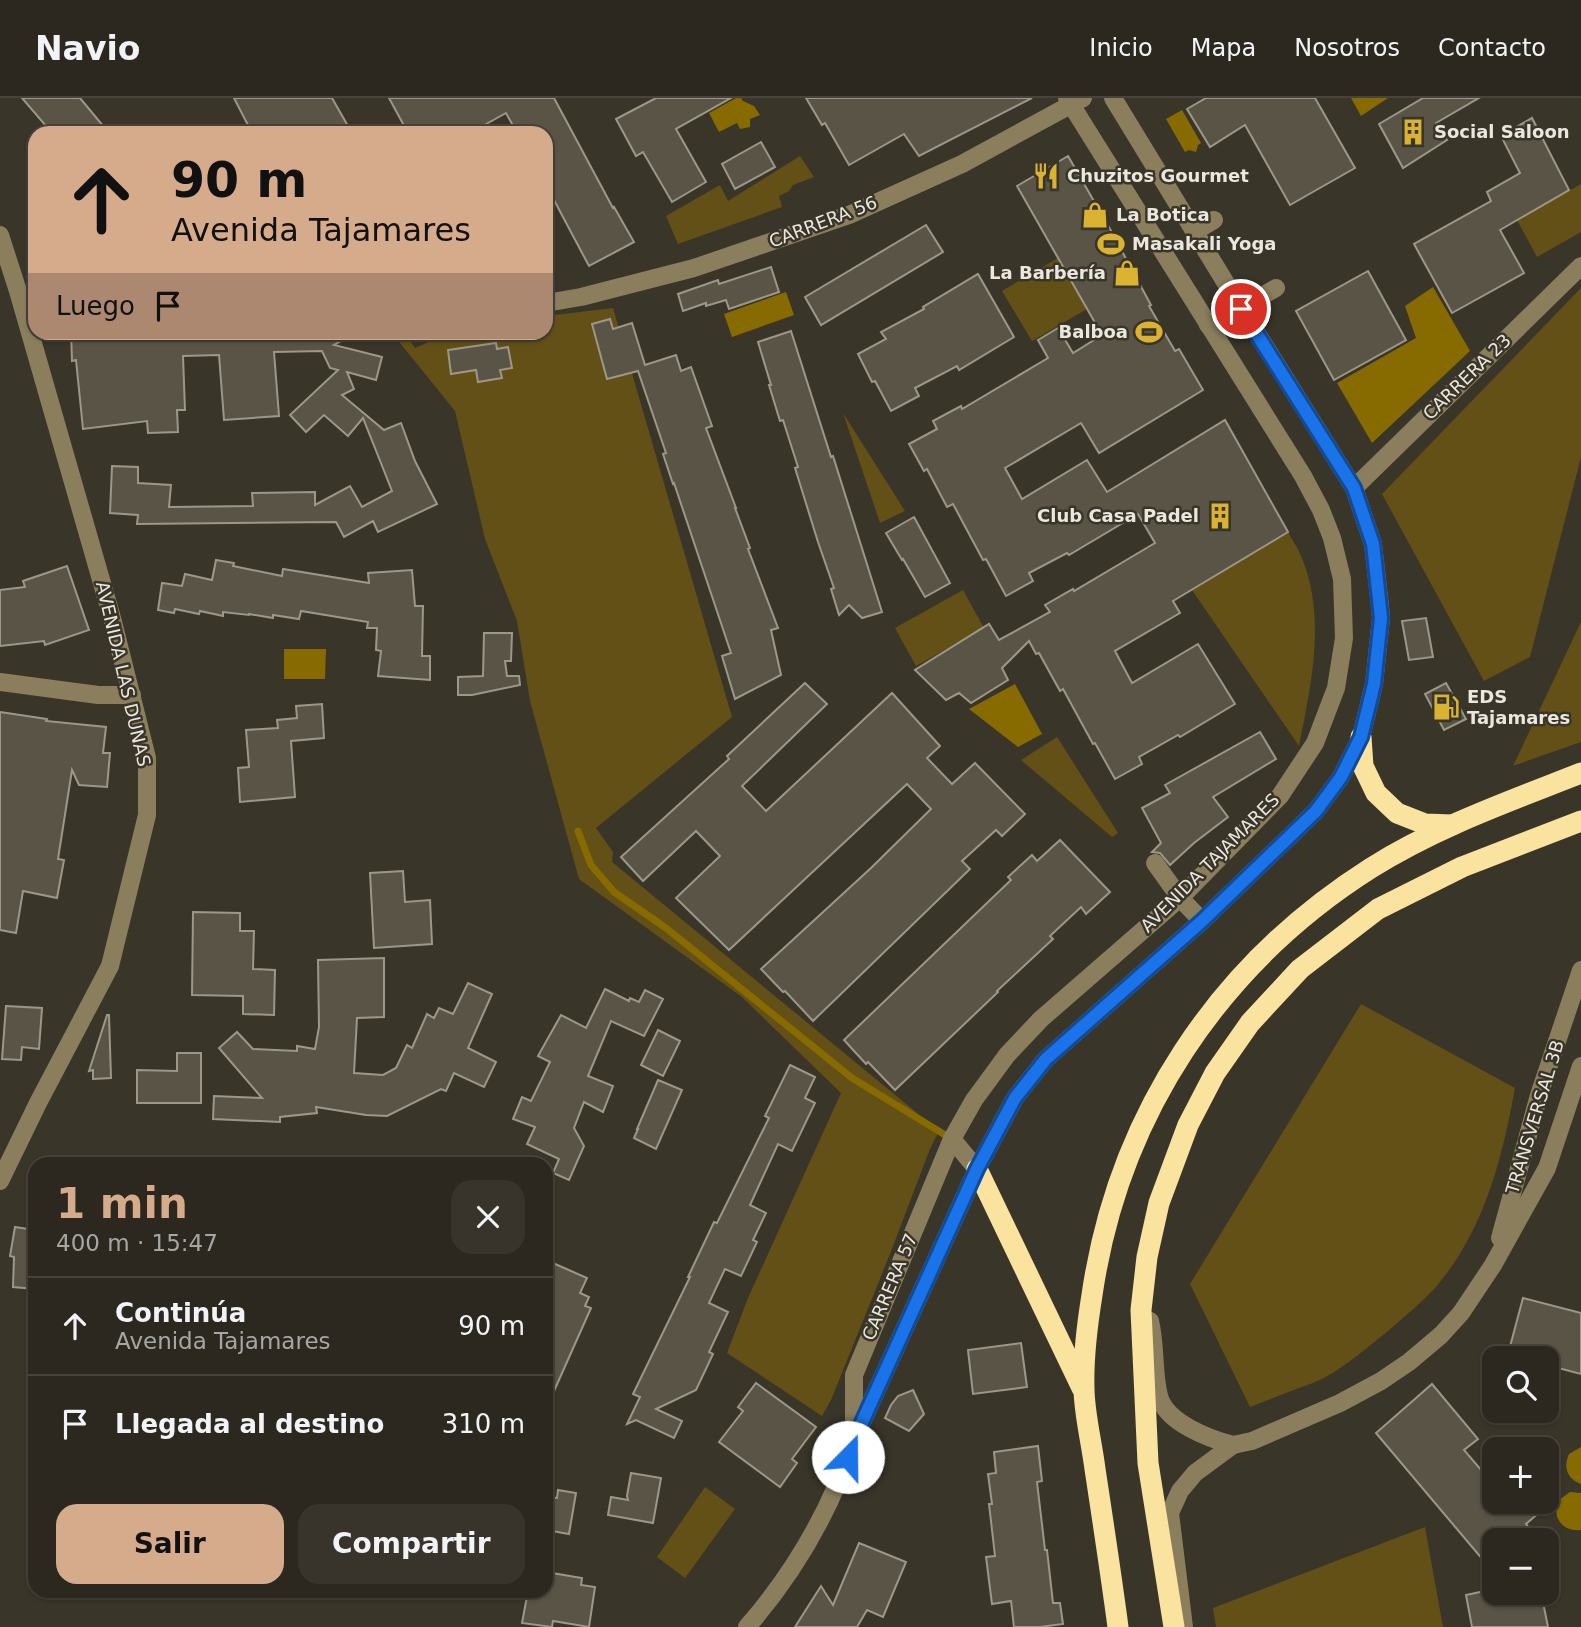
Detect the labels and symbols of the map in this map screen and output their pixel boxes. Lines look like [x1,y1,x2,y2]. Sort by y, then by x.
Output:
building icon: Social Saloon [1398,117,1428,147]
place label: Social Saloon [1434,121,1570,142]
restaurant icon: Chuzitos Gourmet [1031,161,1061,191]
place label: Chuzitos Gourmet [1067,165,1249,186]
street label: CARRERA 56 [766,191,880,252]
shop icon: La Botica [1080,200,1110,230]
place label: La Botica [1116,204,1210,225]
sports icon: Masakali Yoga [1096,229,1126,259]
place label: Masakali Yoga [1132,233,1276,254]
shop icon: La Barbería [1112,258,1142,288]
place label: La Barbería [989,262,1106,283]
pin [1211,279,1271,339]
sports icon: Balboa [1134,317,1164,347]
place label: Balboa [1059,321,1128,342]
street label: CARRERA 23 [1418,329,1515,424]
building icon: Club Casa Padel [1205,501,1235,531]
place label: Club Casa Padel [1037,505,1199,526]
street label: AVENIDA LAS DUNAS [92,579,155,768]
place label: EDS Tajamares [1467,686,1570,728]
fuel station icon: EDS Tajamares [1431,692,1461,722]
street label: AVENIDA TAJAMARES [1136,789,1283,936]
street label: TRANSVERSAL 3B [1501,1037,1568,1197]
street label: CARRERA 57 [858,1230,921,1343]
position arrow [811,1420,885,1494]

